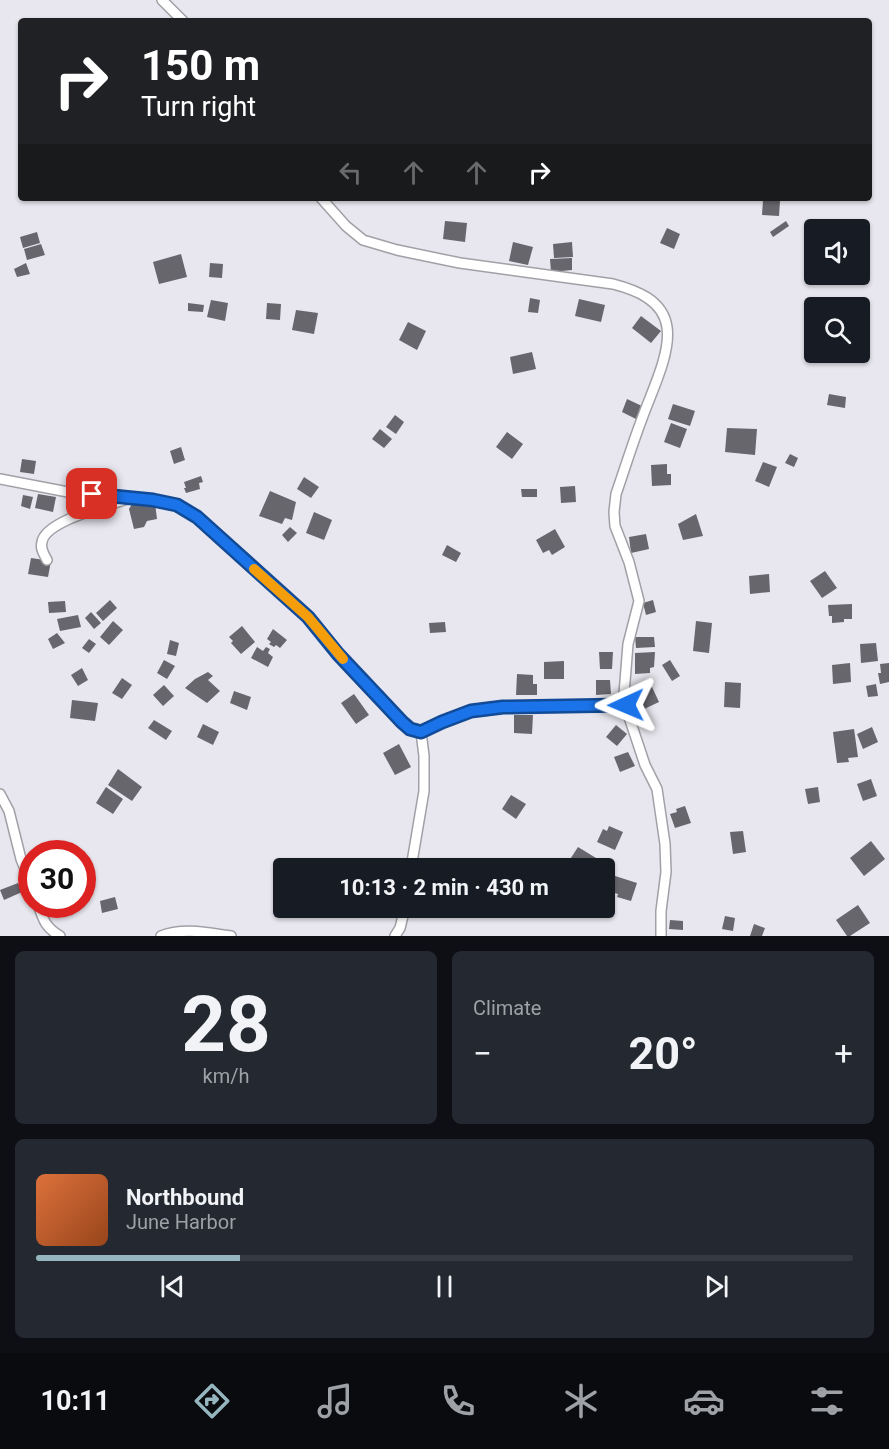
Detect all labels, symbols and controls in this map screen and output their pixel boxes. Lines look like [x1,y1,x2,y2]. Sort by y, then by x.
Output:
text: 150 m [141,41,260,90]
icon: right [42,42,120,120]
text: Turn right [141,91,256,123]
icon: left [334,156,367,189]
icon: ahead [397,156,430,189]
icon: ahead [460,156,493,189]
icon: right [523,156,556,189]
map controls [804,219,870,363]
button: sound [804,219,870,285]
button: search [804,297,870,363]
pin [66,468,117,519]
icon: arrive [75,477,108,510]
position arrow [594,673,658,737]
speed limit sign: 30 [18,840,96,918]
text: 10:13 · 2 min · 430 m [339,875,549,900]
text: 28 [181,979,271,1070]
text: Climate [473,996,541,1020]
text: 20° [628,1027,698,1080]
text: − [473,1034,492,1073]
text: + [834,1034,853,1073]
text: km/h [203,1064,249,1088]
text: Northbound [126,1185,244,1210]
text: June Harbor [126,1210,236,1234]
icon: previous [156,1270,189,1303]
icon: pause [428,1270,461,1303]
icon: next [700,1270,733,1303]
icon: directions [191,1380,233,1422]
icon: music [314,1380,356,1422]
icon: phone [437,1380,479,1422]
icon: climate [560,1380,602,1422]
icon: car [683,1380,725,1422]
icon: filters [806,1380,848,1422]
text: 10:11 [41,1385,110,1417]

